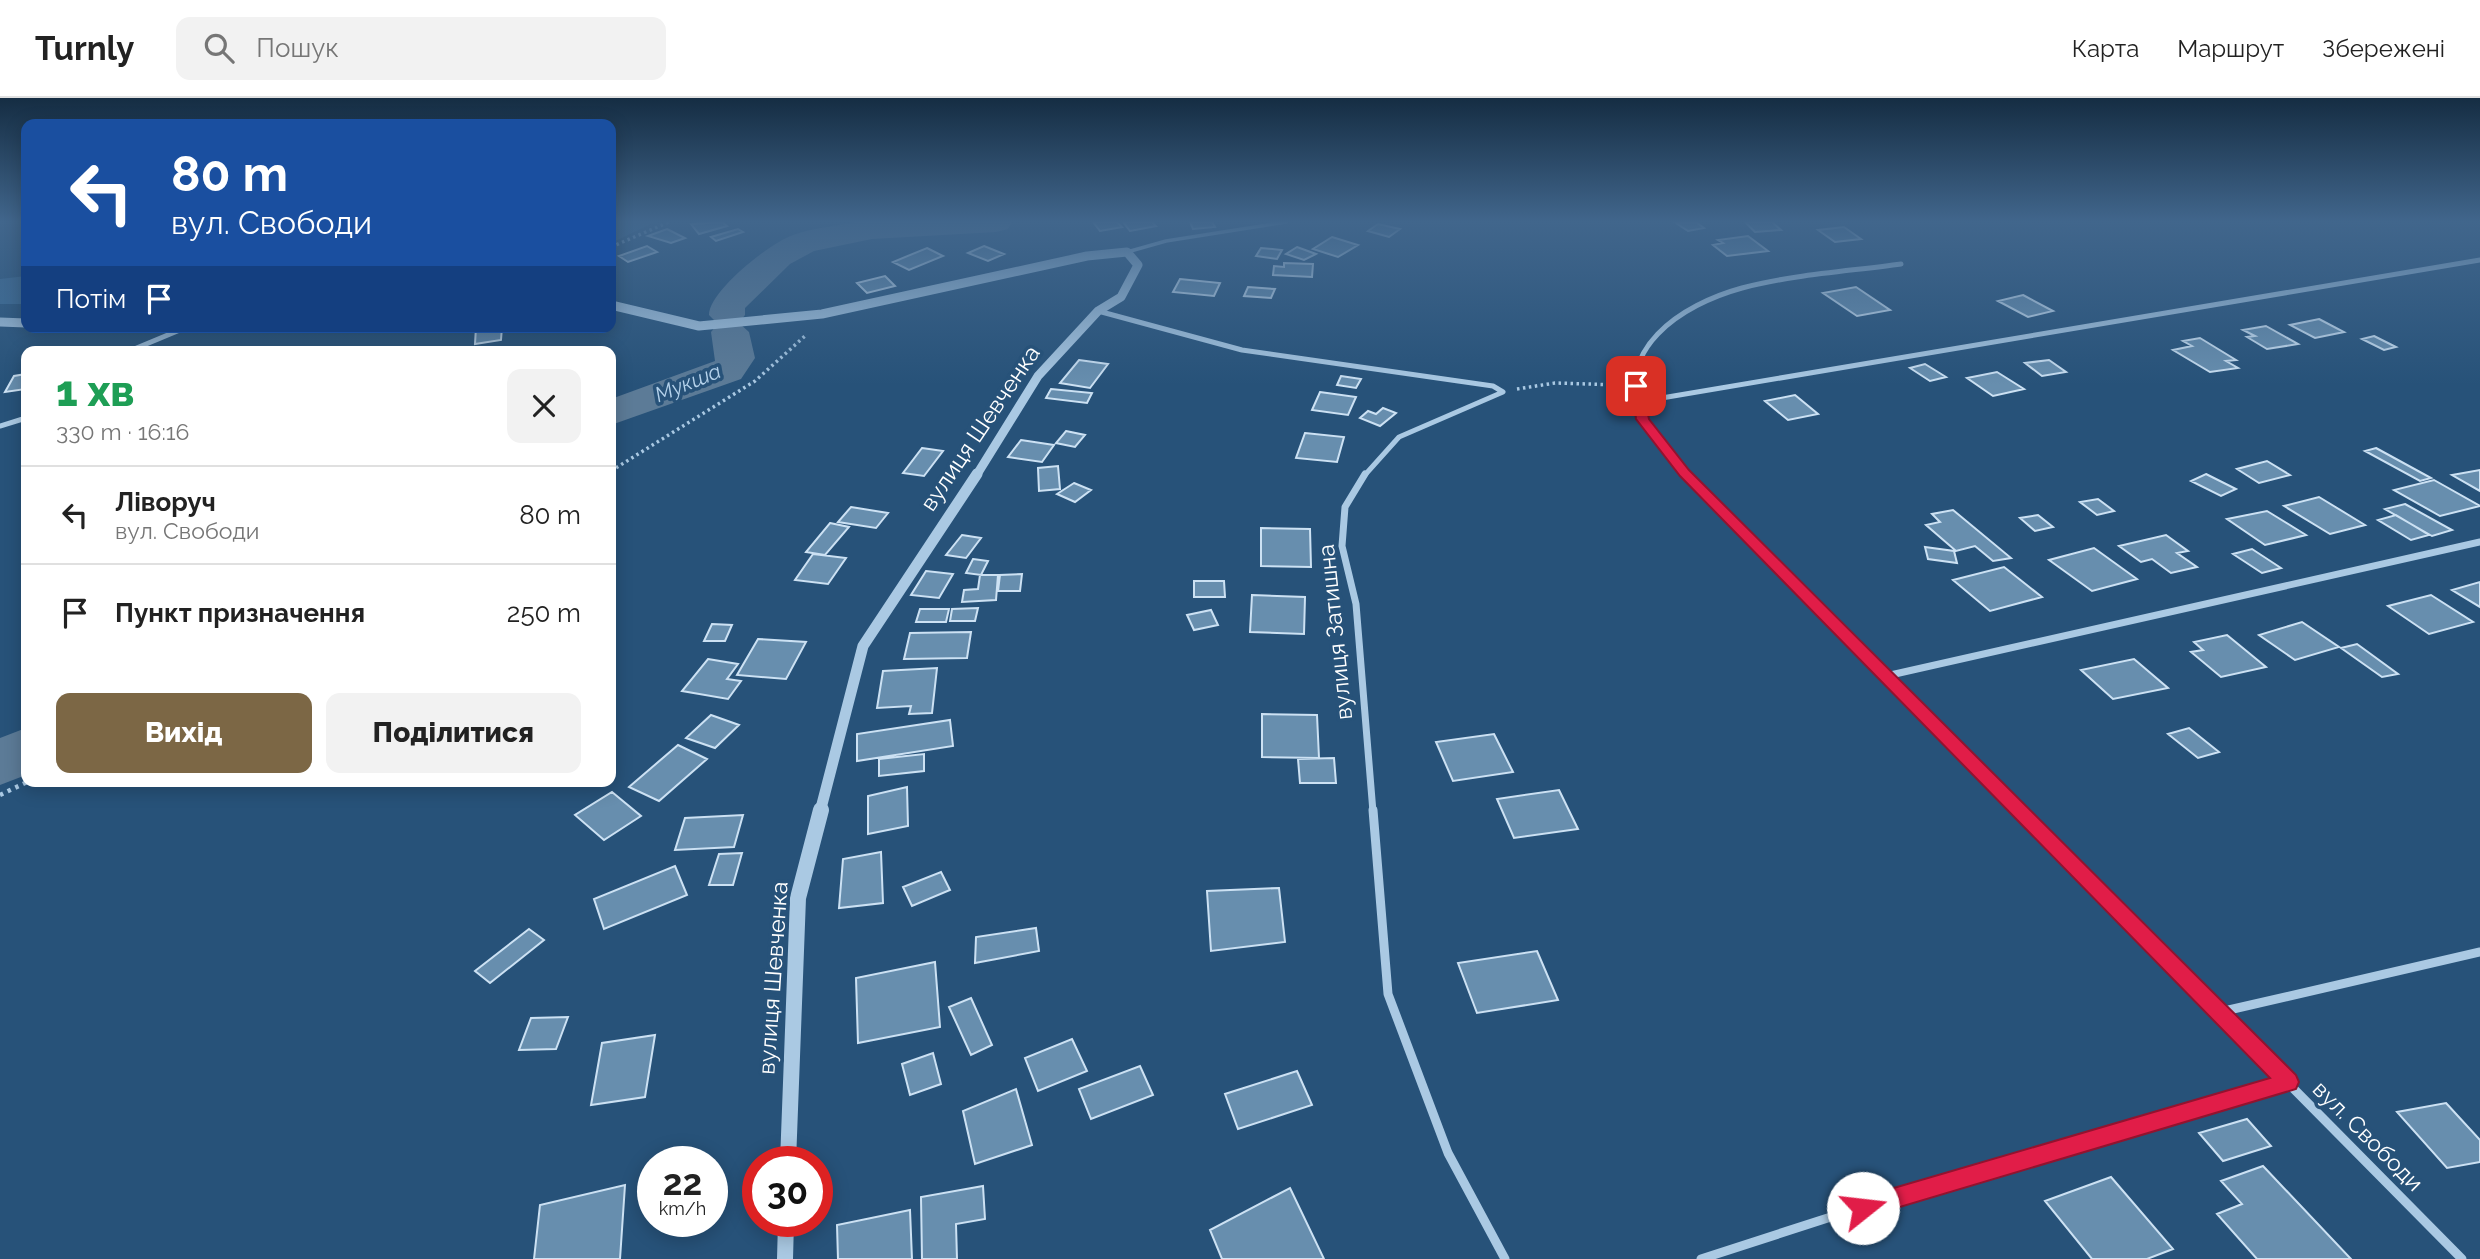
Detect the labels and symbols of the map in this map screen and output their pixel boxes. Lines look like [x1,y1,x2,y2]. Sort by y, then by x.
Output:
street label: вулиця Шевченка [914,340,1045,515]
pin [1606,356,1666,416]
water label: Мукша [651,358,725,407]
street label: вулиця Затишна [1312,543,1357,721]
street label: вулиця Шевченка [752,881,793,1075]
street label: вул. Свободи [2308,1075,2429,1196]
speed limit sign: 30 [742,1146,833,1237]
position arrow [1826,1171,1900,1245]

